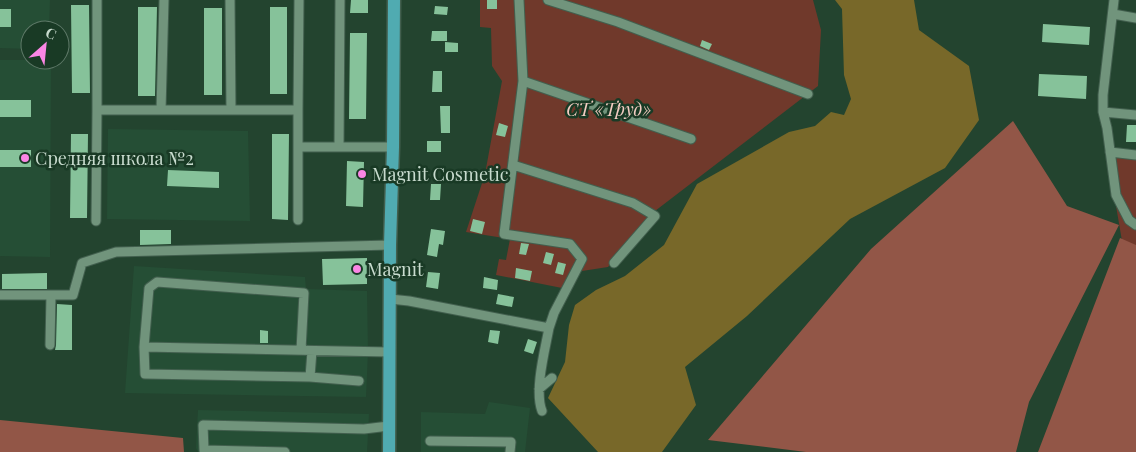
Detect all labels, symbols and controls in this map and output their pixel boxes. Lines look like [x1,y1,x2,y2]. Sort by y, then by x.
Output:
north arrow [20,20,70,70]
text: С [42,22,60,44]
park label: СТ «Труд» [566,97,652,121]
place label: Средняя школа №2 [35,146,194,170]
marker: Средняя школа №2 [19,152,31,164]
place label: Magnit Cosmetic [372,162,509,186]
marker: Magnit Cosmetic [356,168,368,180]
place label: Magnit [367,257,424,281]
marker: Magnit [351,263,363,275]

